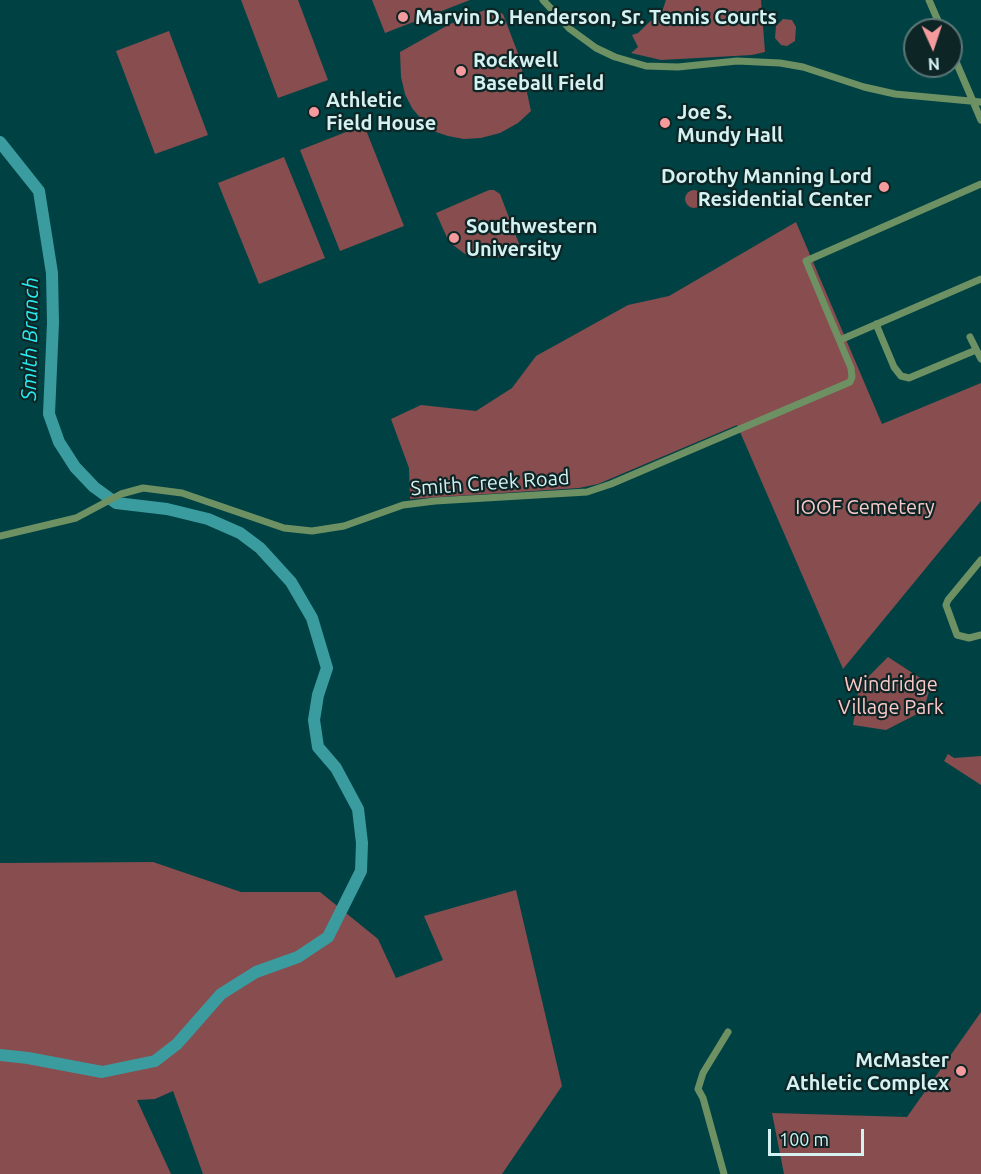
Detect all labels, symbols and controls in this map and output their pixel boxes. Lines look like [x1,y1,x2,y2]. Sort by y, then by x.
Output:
place label: Marvin D. Henderson, Sr. Tennis Courts [415,5,777,29]
marker: Marvin D. Henderson, Sr. Tennis Courts [396,10,410,24]
north arrow [903,18,963,78]
place label: Rockwell Baseball Field [473,48,604,95]
text: N [927,55,940,73]
marker: Rockwell Baseball Field [454,64,468,78]
place label: Athletic Field House [326,88,436,135]
place label: Joe S. Mundy Hall [677,100,783,147]
marker: Athletic Field House [307,105,321,119]
marker: Joe S. Mundy Hall [658,116,672,130]
place label: Dorothy Manning Lord Residential Center [661,164,872,211]
marker: Dorothy Manning Lord Residential Center [877,180,891,194]
place label: Southwestern University [466,214,597,261]
marker: Southwestern University [447,231,461,245]
water label: Smith Branch [16,277,44,401]
street label: Smith Creek Road [410,465,570,501]
park label: IOOF Cemetery [795,495,935,519]
park label: Windridge Village Park [838,672,944,719]
place label: McMaster Athletic Complex [786,1048,949,1095]
marker: McMaster Athletic Complex [954,1064,968,1078]
scale bar [771,1117,867,1155]
text: 100 m [779,1129,829,1149]

